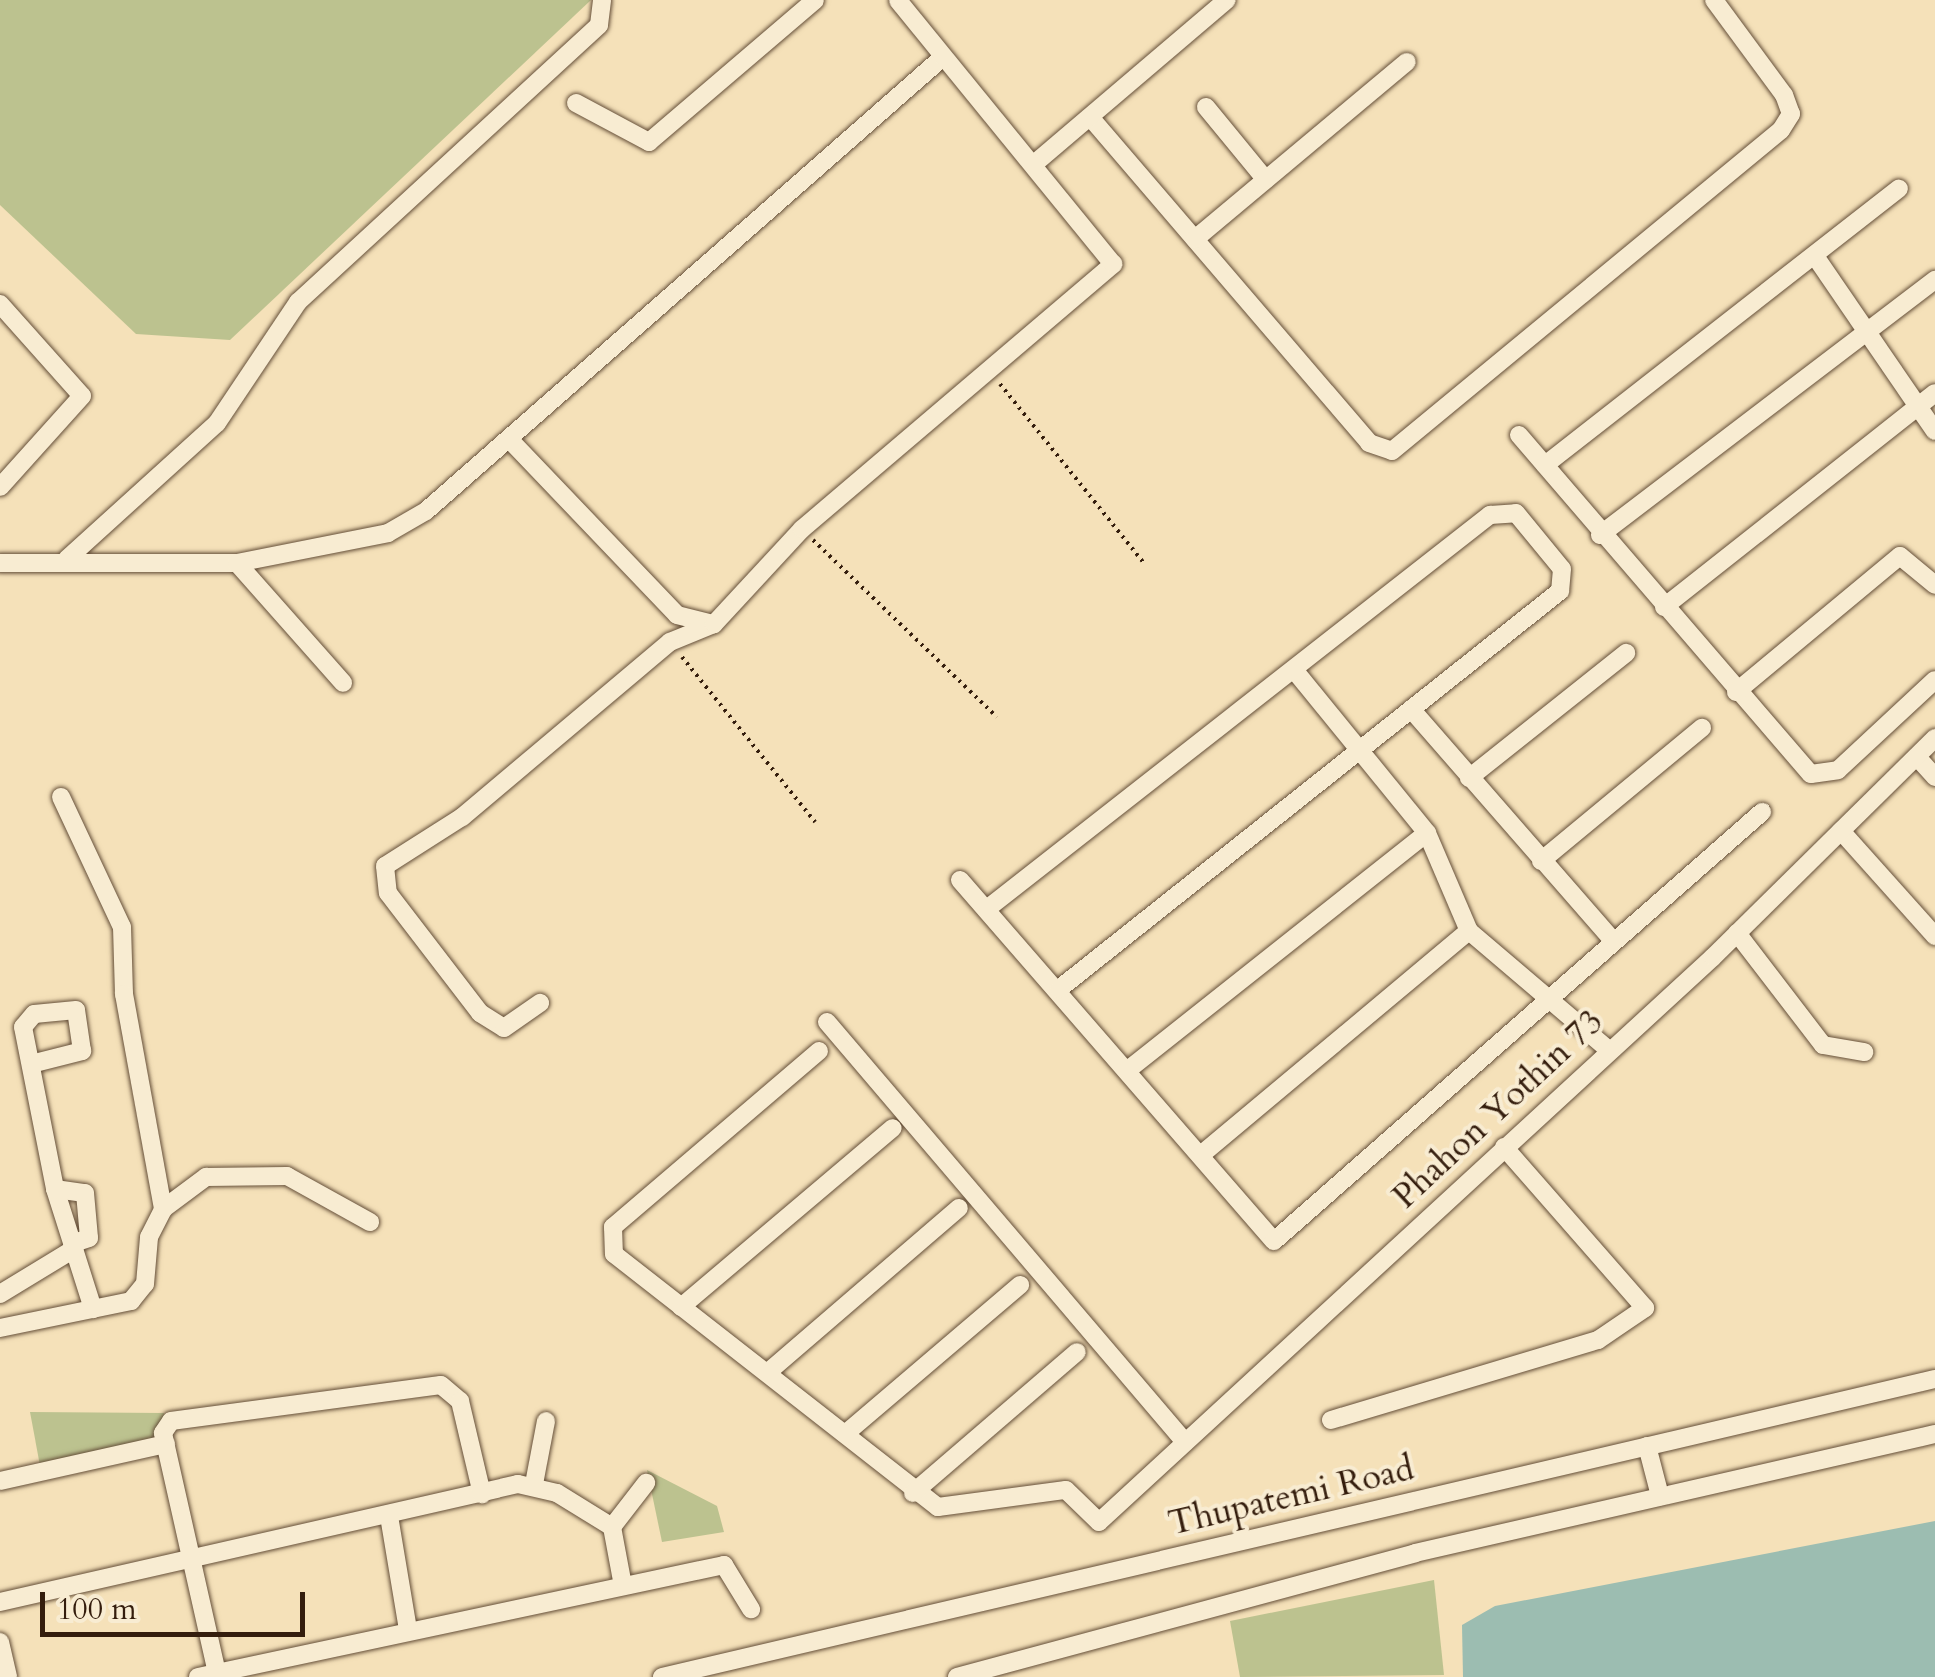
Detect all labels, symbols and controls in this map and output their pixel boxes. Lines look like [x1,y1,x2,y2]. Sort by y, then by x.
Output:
street label: Phahon Yothin 73 [1384,1001,1612,1217]
street label: Thupatemi Road [1164,1447,1418,1545]
scale bar [45,1572,310,1634]
text: 100 m [57,1589,137,1630]

